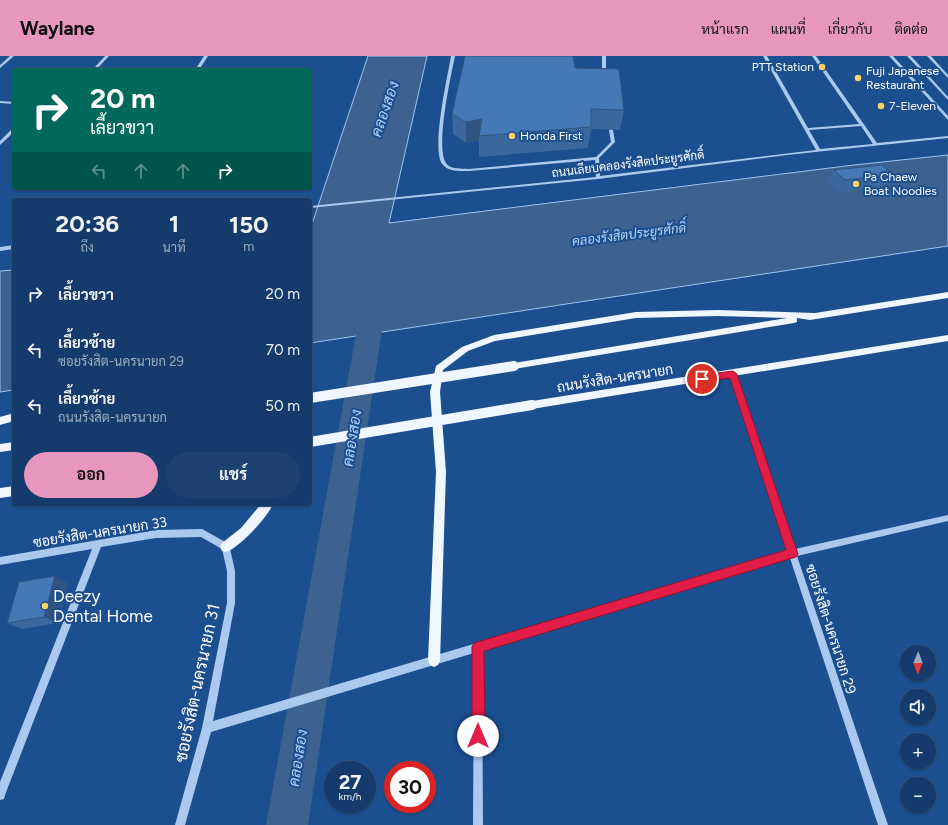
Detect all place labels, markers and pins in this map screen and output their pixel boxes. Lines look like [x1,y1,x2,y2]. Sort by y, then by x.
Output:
place label: PTT Station [752,60,814,74]
marker: PTT Station [817,62,827,72]
place label: Fuji Japanese Restaurant [866,64,939,92]
marker: Fuji Japanese Restaurant [853,73,863,83]
place label: 7-Eleven [889,99,936,113]
marker: 7-Eleven [876,101,886,111]
place label: Honda First [520,129,583,143]
marker: Honda First [507,131,517,141]
place label: Pa Chaew Boat Noodles [864,170,937,198]
marker: Pa Chaew Boat Noodles [851,179,861,189]
pin [685,362,719,396]
place label: Deezy Dental Home [53,586,153,626]
marker: Deezy Dental Home [40,601,50,611]

